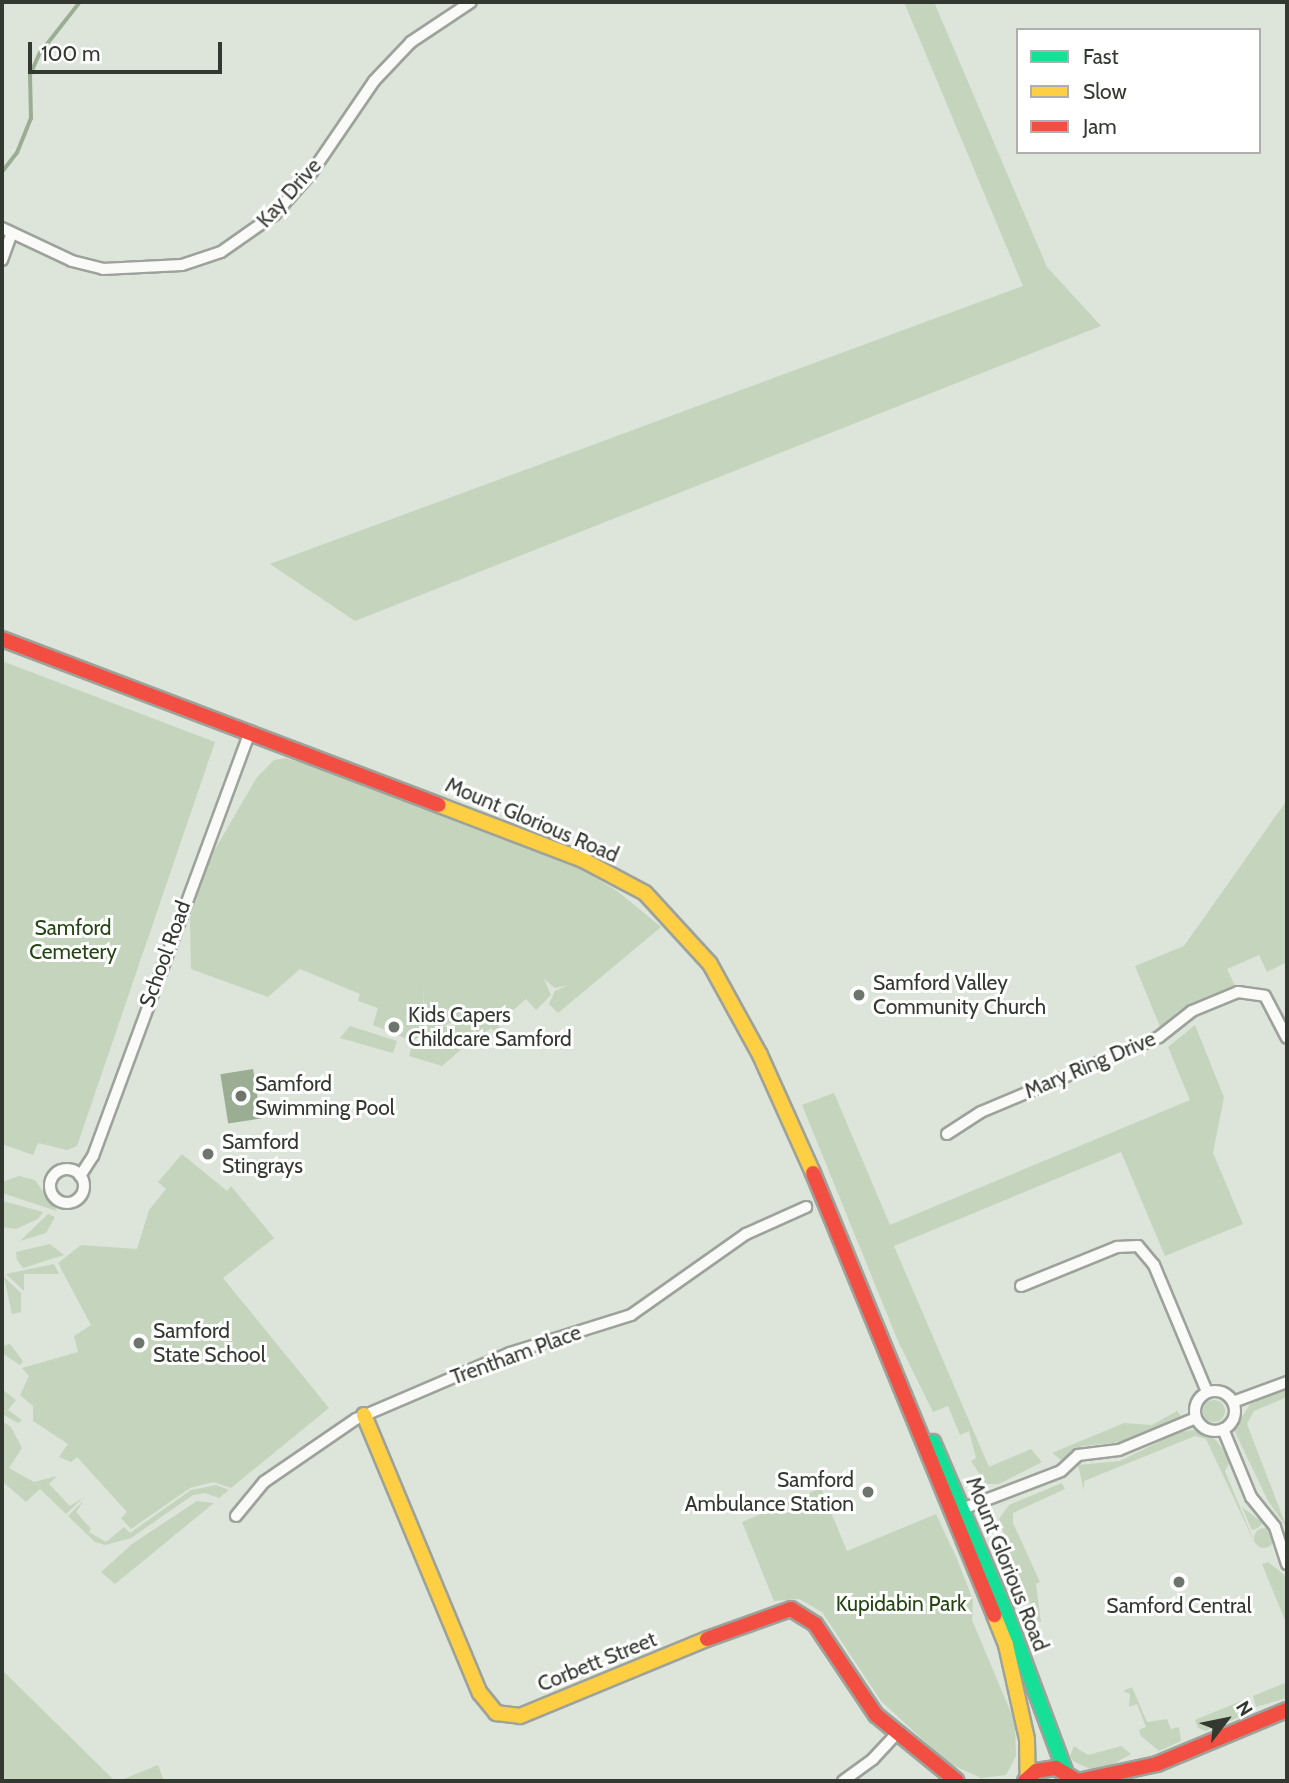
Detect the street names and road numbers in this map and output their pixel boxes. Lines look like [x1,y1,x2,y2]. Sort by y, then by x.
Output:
street label: Kay Drive [252,153,326,233]
street label: Mount Glorious Road [442,772,622,868]
street label: School Road [134,897,196,1011]
street label: Mary Ring Drive [1021,1026,1159,1104]
street label: Trentham Place [447,1320,585,1390]
street label: Mount Glorious Road [961,1473,1053,1655]
street label: Corbett Street [534,1627,660,1697]

